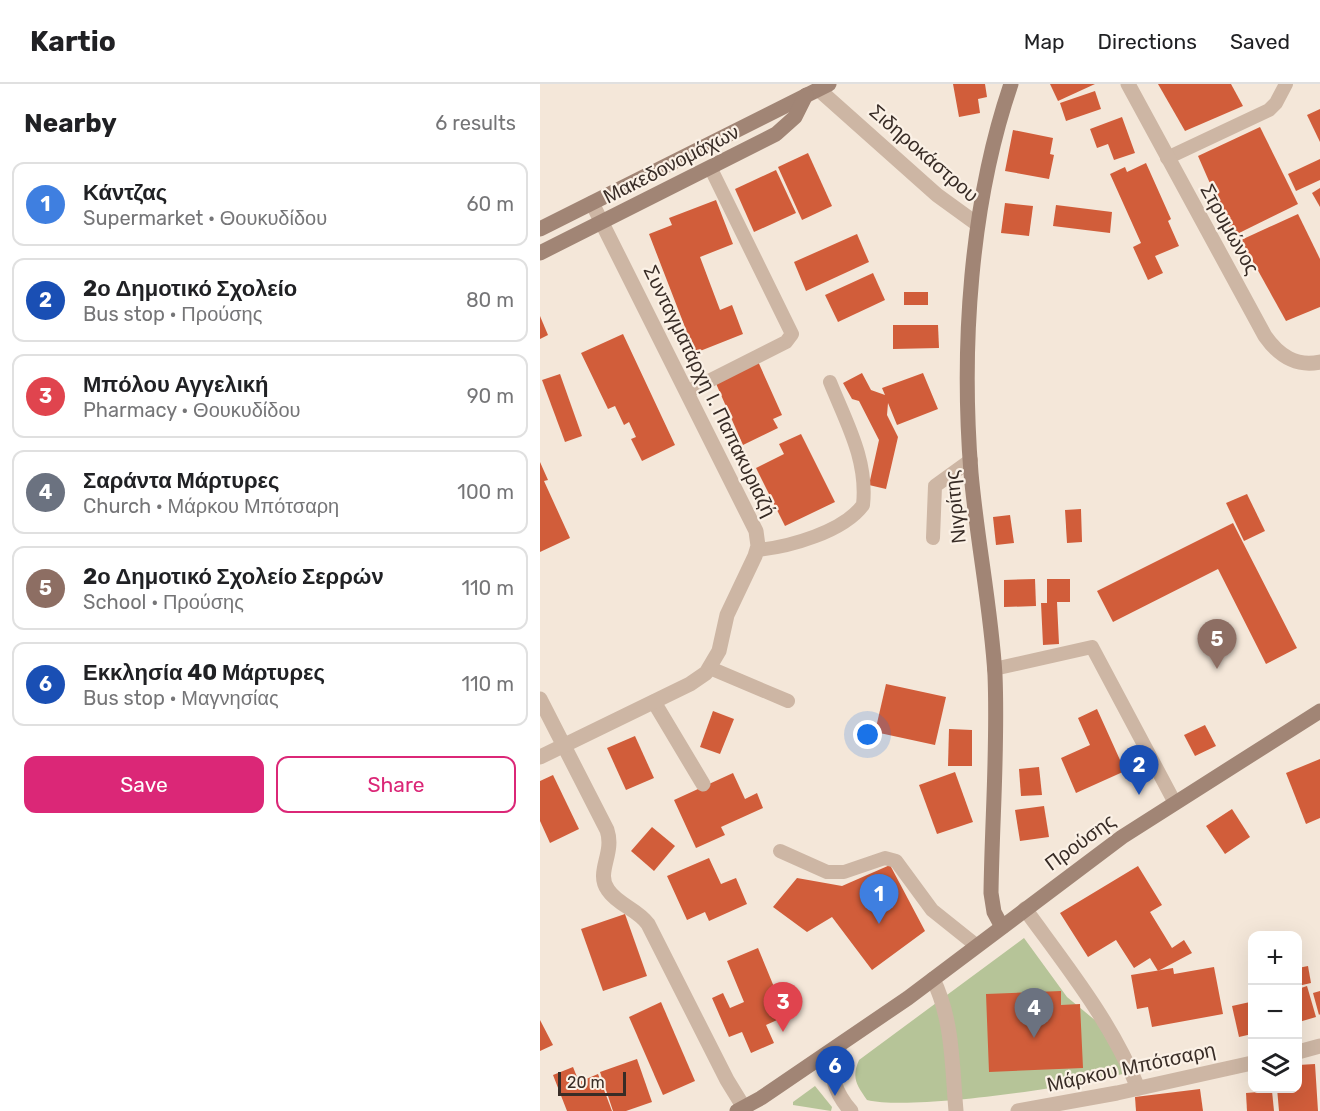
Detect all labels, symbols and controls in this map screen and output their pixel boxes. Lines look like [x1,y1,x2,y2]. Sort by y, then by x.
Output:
text: Kartio [30,25,116,58]
text: Map [1024,29,1065,54]
text: Directions [1098,29,1197,54]
text: Saved [1230,29,1290,54]
street label: Σιδηροκάστρου [865,99,983,207]
text: Nearby [24,108,117,139]
text: 6 results [435,111,516,135]
street label: Μακεδονομάχων [599,119,743,209]
text: Κάντζας [83,179,167,206]
street label: Στρυμώνος [1195,180,1265,279]
text: 1 [41,192,50,216]
text: 60 m [467,192,514,216]
text: Supermarket · Θουκυδίδου [83,206,327,230]
street label: Συνταγματάρχη Ι. Παπακυριαζή [638,261,782,521]
text: 2ο Δημοτικό Σχολείο [83,275,297,302]
text: 2 [39,288,52,312]
text: 80 m [466,288,514,312]
text: Bus stop · Προύσης [83,302,262,326]
text: Μπόλου Αγγελική [83,371,269,398]
text: 3 [39,384,52,408]
text: 90 m [467,384,514,408]
text: Pharmacy · Θουκυδίδου [83,398,300,422]
text: Σαράντα Μάρτυρες [83,467,279,494]
street label: Νιγρίτης [939,469,971,545]
text: 4 [39,480,52,504]
text: 100 m [457,480,514,504]
text: Church · Μάρκου Μπότσαρη [83,494,339,518]
text: 2ο Δημοτικό Σχολείο Σερρών [83,563,384,590]
text: 5 [39,576,52,600]
text: 110 m [462,576,514,600]
text: School · Προύσης [83,590,244,614]
pin: 5 [1198,620,1236,669]
text: Εκκλησία 40 Μάρτυρες [83,659,325,686]
text: 6 [39,672,52,696]
text: 110 m [462,672,514,696]
text: Bus stop · Μαγνησίας [83,686,279,710]
your location [853,720,882,749]
pin: 2 [1120,746,1158,795]
button: Save [24,756,264,813]
button: Share [276,756,516,813]
street label: Προύσης [1040,808,1120,876]
pin: 1 [860,874,898,924]
map controls [1248,931,1302,1093]
button: + [1248,931,1302,985]
pin: 3 [764,982,802,1032]
button: − [1248,985,1302,1039]
pin: 4 [1014,988,1054,1038]
street label: Μάρκου Μπότσαρη [1045,1037,1217,1097]
button: layers [1248,1039,1302,1093]
pin: 6 [816,1046,854,1096]
scale bar [558,1069,626,1096]
text: 20 m [567,1073,605,1092]

